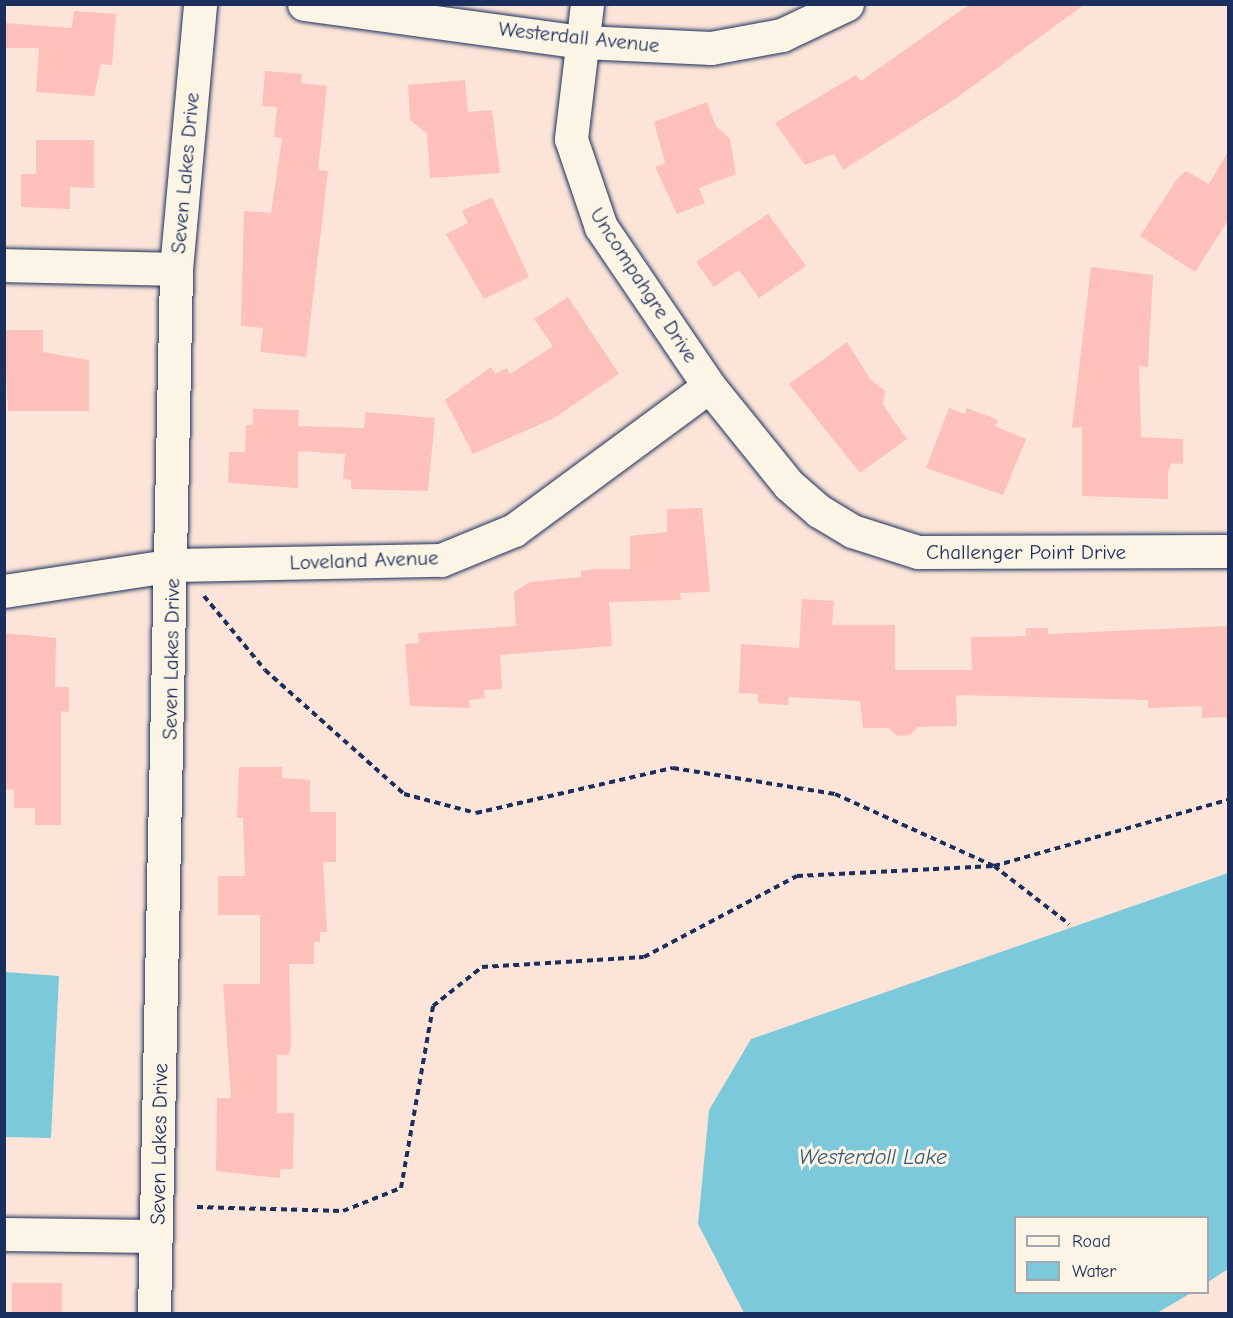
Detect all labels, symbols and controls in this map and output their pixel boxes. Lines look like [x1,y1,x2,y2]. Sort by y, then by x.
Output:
street label: Westerdall Avenue [497,16,661,58]
street label: Seven Lakes Drive [165,91,205,255]
street label: Uncompahgre Drive [584,203,704,367]
street label: Challenger Point Drive [926,539,1126,565]
street label: Loveland Avenue [289,545,439,575]
street label: Seven Lakes Drive [157,578,185,740]
street label: Seven Lakes Drive [145,1063,173,1225]
water label: Westerdoll Lake [799,1145,947,1171]
legend [1014,1216,1209,1294]
text: Road [1072,1231,1111,1252]
text: Water [1072,1261,1116,1282]

